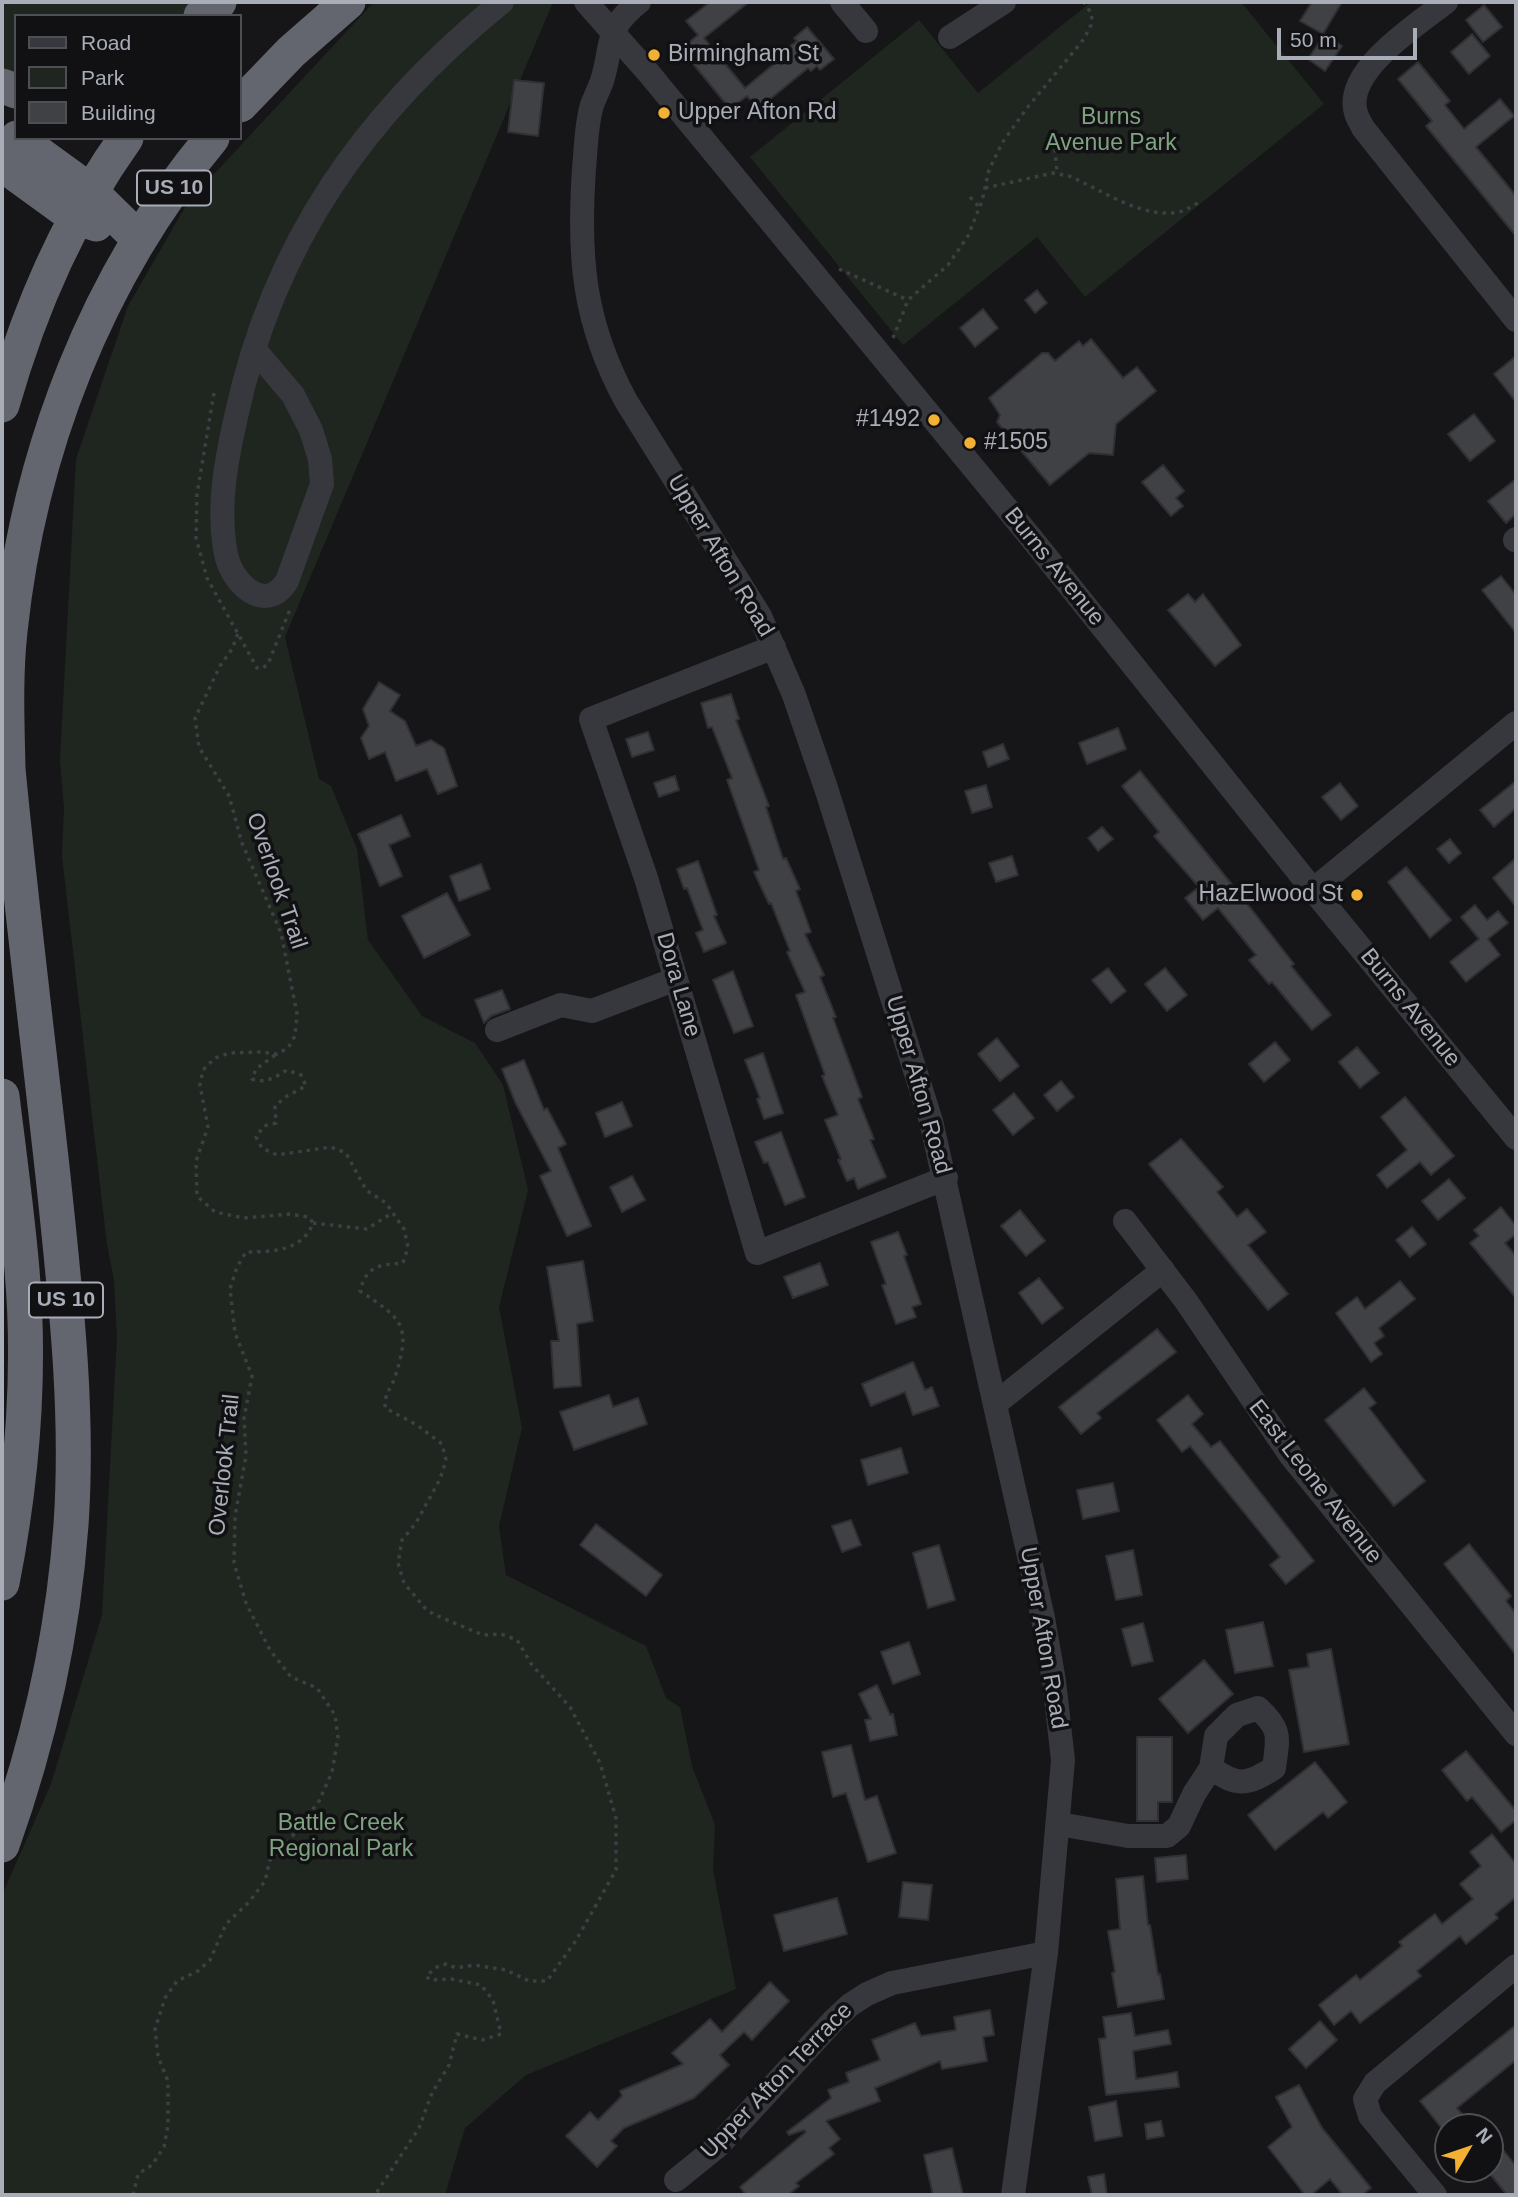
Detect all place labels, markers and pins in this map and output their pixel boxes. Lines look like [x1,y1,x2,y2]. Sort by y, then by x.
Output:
place label: Birmingham St [668,41,819,69]
marker: Birmingham St [646,47,662,63]
place label: Upper Afton Rd [678,99,837,127]
marker: Upper Afton Rd [656,105,672,121]
place label: #1492 [856,406,920,434]
marker: #1492 [926,412,942,428]
place label: #1505 [984,429,1048,457]
marker: #1505 [962,435,978,451]
place label: HazElwood St [1199,881,1343,909]
marker: HazElwood St [1349,887,1365,903]

